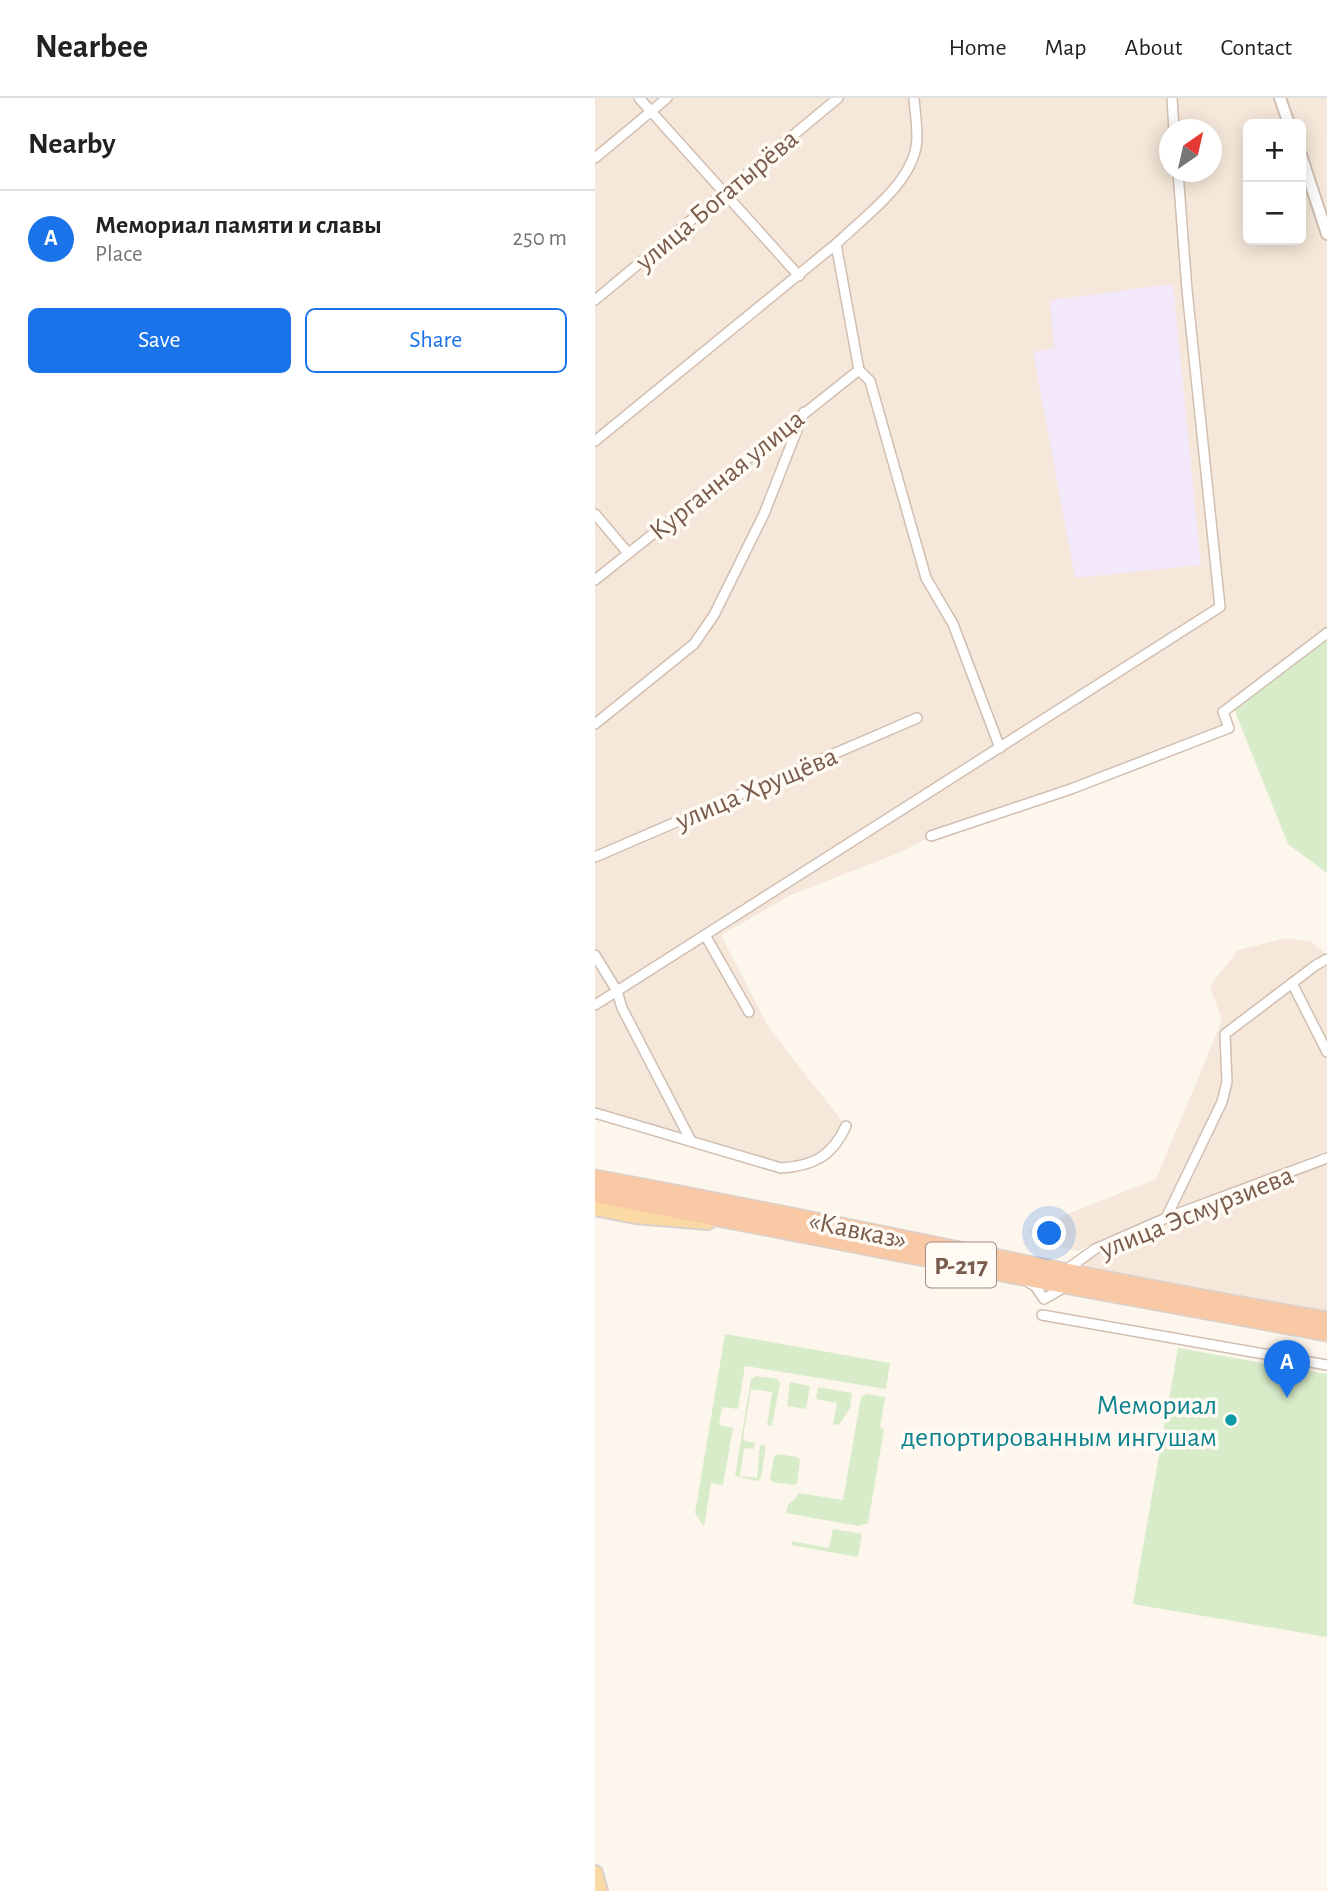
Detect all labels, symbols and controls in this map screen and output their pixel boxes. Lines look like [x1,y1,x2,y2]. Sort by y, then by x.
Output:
text: Nearbee [35,31,148,64]
text: Home [949,36,1007,60]
text: Map [1045,36,1087,60]
text: About [1125,36,1182,60]
text: Contact [1220,36,1292,60]
north arrow [1159,119,1222,182]
map controls [1243,119,1306,245]
button: + [1243,119,1306,182]
street label: улица Богатырёва [630,124,804,277]
text: Nearby [28,129,116,159]
button: − [1243,182,1306,245]
text: Мемориал памяти и славы [95,212,382,238]
text: A [44,227,58,250]
text: 250 m [513,227,567,250]
text: Place [95,243,143,266]
button: Save [28,308,291,373]
button: Share [305,308,567,373]
street label: Курганная улица [645,405,810,546]
street label: улица Хрущёва [671,742,842,836]
street label: улица Эсмурзиева [1095,1161,1298,1265]
street label: «Кавказ» [806,1207,909,1255]
your location [1032,1216,1066,1250]
road number: Р-217 [926,1242,996,1288]
pin: A [1264,1340,1310,1398]
place label: Мемориал депортированным ингушам [901,1392,1217,1452]
marker: Мемориал депортированным ингушам [1223,1412,1239,1428]

